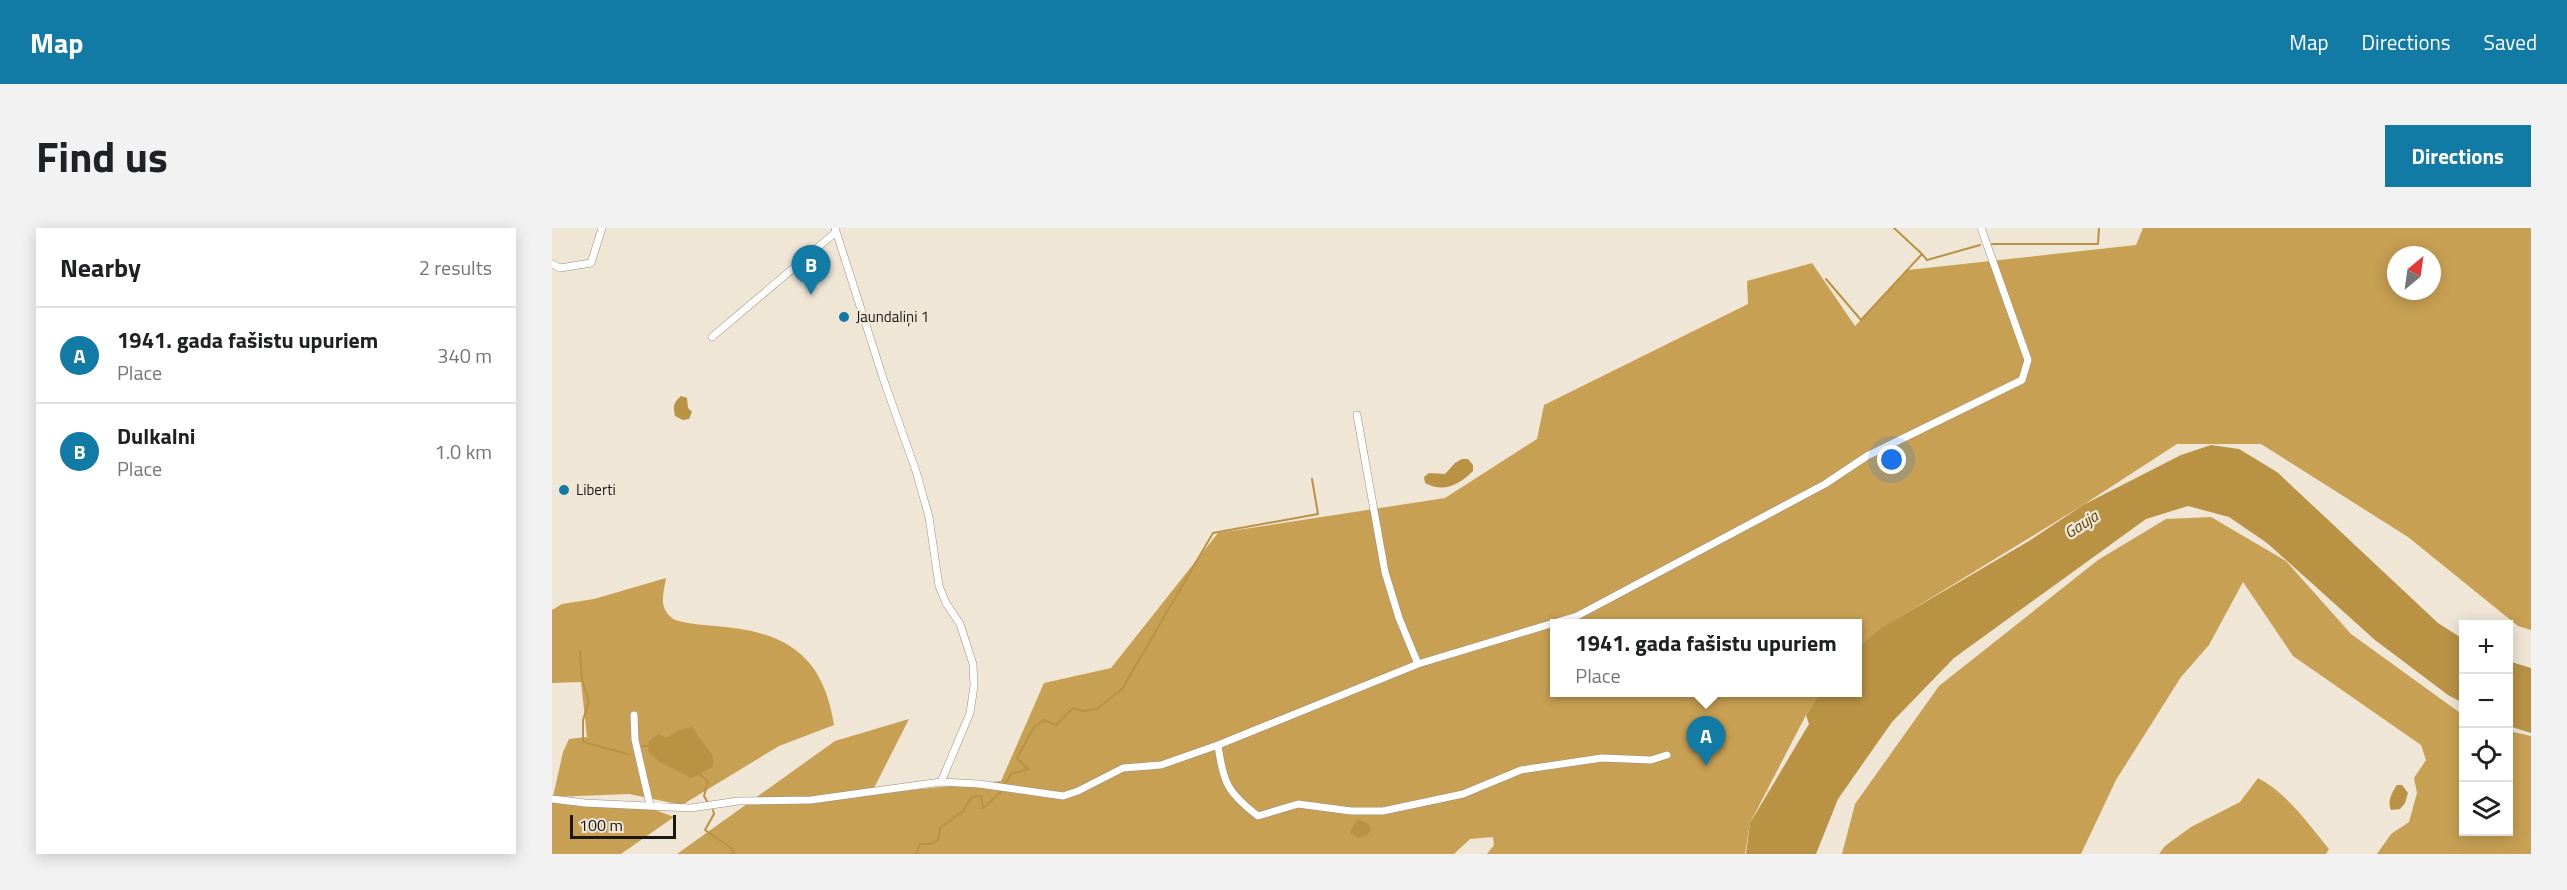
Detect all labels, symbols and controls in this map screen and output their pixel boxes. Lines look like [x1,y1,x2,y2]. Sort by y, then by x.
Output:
text: Map [30,21,84,64]
text: Map [2289,26,2329,58]
text: Directions [2362,26,2451,58]
text: Saved [2484,26,2537,58]
text: Find us [36,124,168,188]
button: Directions [2385,125,2531,187]
pin: B [792,245,830,295]
north arrow [2387,246,2441,300]
text: Nearby [60,248,141,287]
text: 2 results [419,252,492,283]
place label: Jaundaliņi 1 [856,305,929,328]
marker: Jaundaliņi 1 [837,310,851,324]
text: 1941. gada fašistu upuriem [117,323,378,357]
text: A [73,340,86,371]
text: 340 m [437,340,492,371]
text: Place [117,357,162,388]
text: Dulkalni [117,419,196,453]
text: B [73,436,86,467]
text: 1.0 km [435,436,492,467]
your location [1877,445,1906,474]
text: Place [117,453,162,484]
place label: Liberti [576,478,616,501]
marker: Liberti [557,483,571,497]
water label: Gauja [2059,503,2104,544]
popup [1550,619,1862,697]
map controls [2459,620,2513,836]
button: + [2459,620,2513,674]
text: 1941. gada fašistu upuriem [1575,626,1837,660]
text: Place [1575,660,1621,691]
button: − [2459,674,2513,728]
pin: A [1686,716,1726,766]
button: locate [2459,728,2513,782]
button: layers [2459,782,2513,836]
scale bar [570,812,676,840]
text: 100 m [579,813,623,837]

